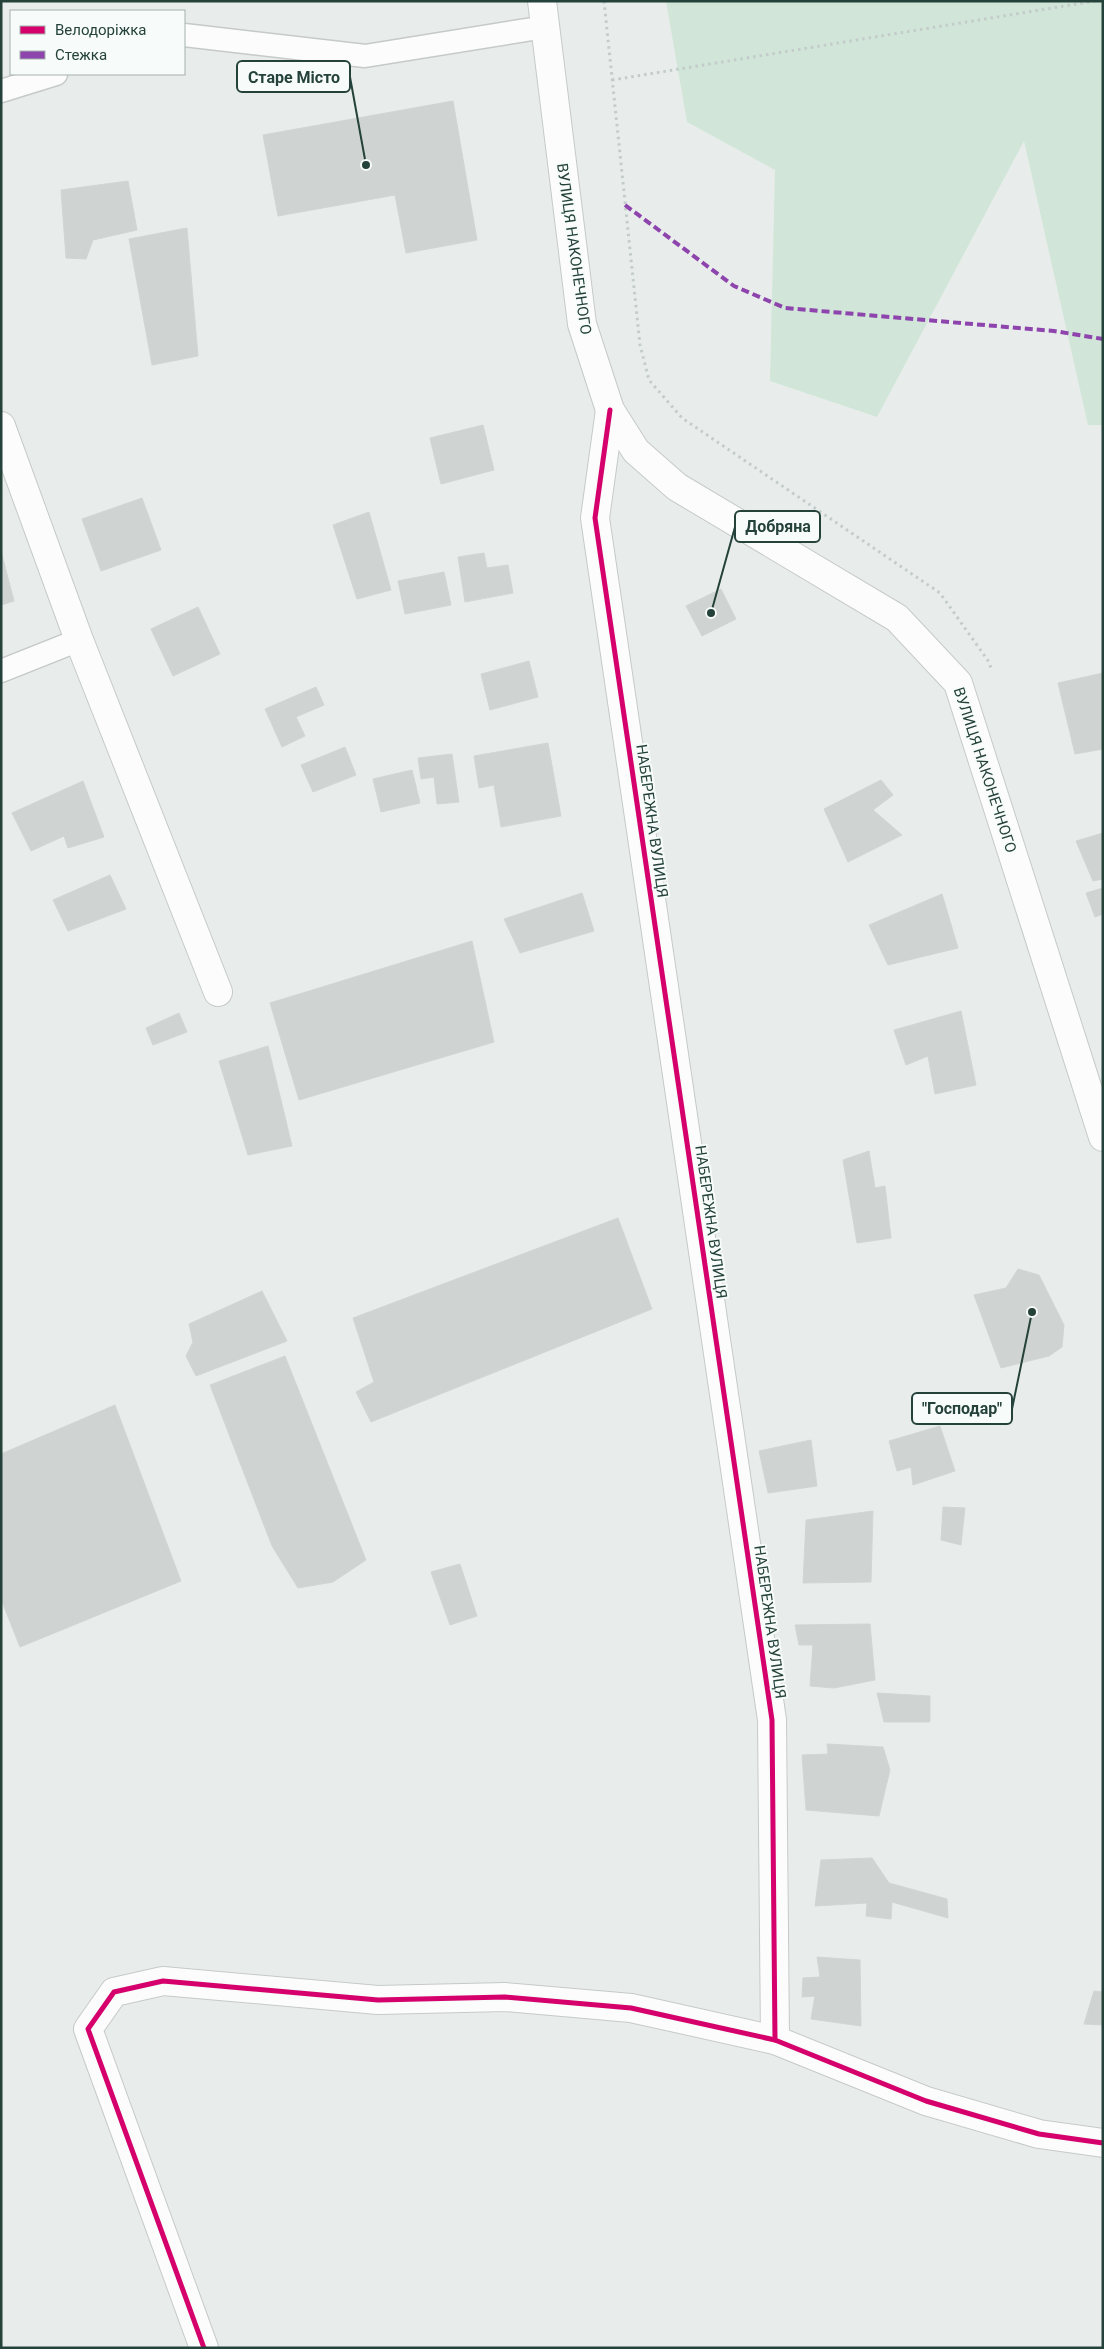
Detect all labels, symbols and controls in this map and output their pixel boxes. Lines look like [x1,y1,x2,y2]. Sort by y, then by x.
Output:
legend [10,10,185,75]
text: Велодоріжка [55,21,146,39]
text: Стежка [55,46,107,64]
callout: Старе Місто [237,61,350,92]
text: Старе Місто [248,68,340,87]
street label: ВУЛИЦЯ НАКОНЕЧНОГО [553,162,595,336]
callout: Добряна [735,511,820,542]
text: Добряна [745,517,811,536]
street label: ВУЛИЦЯ НАКОНЕЧНОГО [950,685,1020,855]
street label: НАБЕРЕЖНА ВУЛИЦЯ [632,743,672,899]
street label: НАБЕРЕЖНА ВУЛИЦЯ [691,1144,731,1300]
callout: "Господар" [912,1393,1012,1424]
text: "Господар" [922,1399,1002,1418]
street label: НАБЕРЕЖНА ВУЛИЦЯ [750,1544,790,1700]

